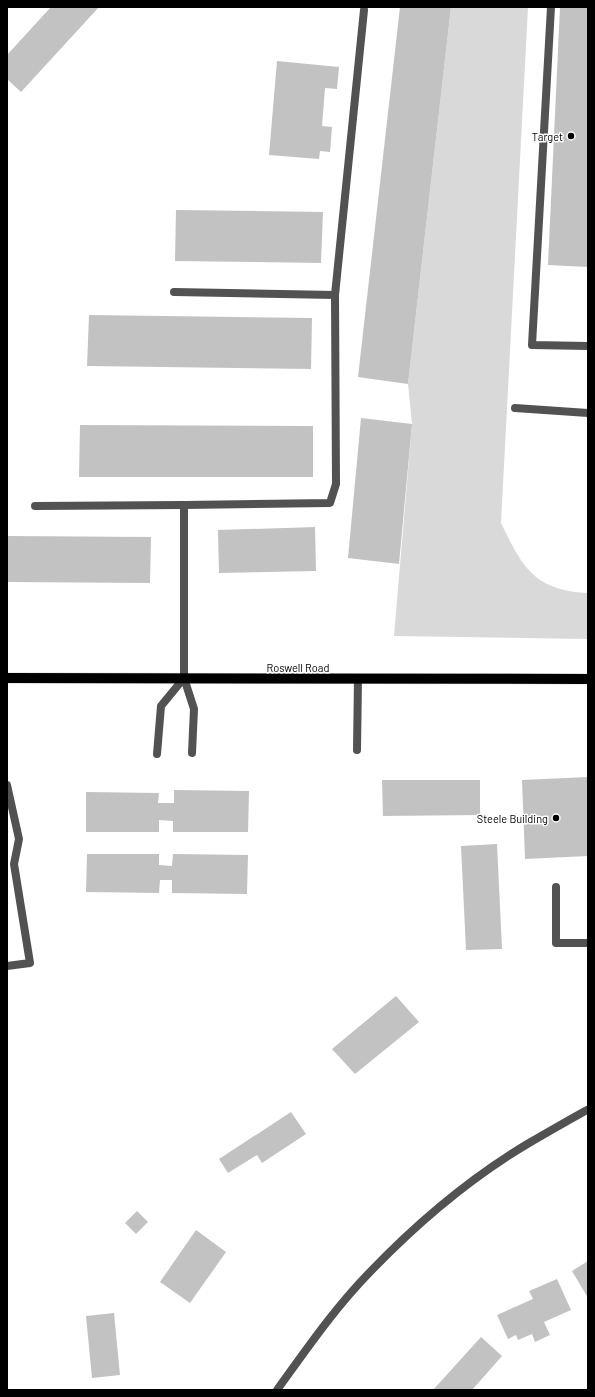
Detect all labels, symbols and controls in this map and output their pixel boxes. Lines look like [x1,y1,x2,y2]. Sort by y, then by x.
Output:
place label: Target [532,130,563,143]
marker: Target [566,131,576,141]
street label: Roswell Road [267,661,329,674]
place label: Steele Building [477,812,548,825]
marker: Steele Building [551,813,561,823]

